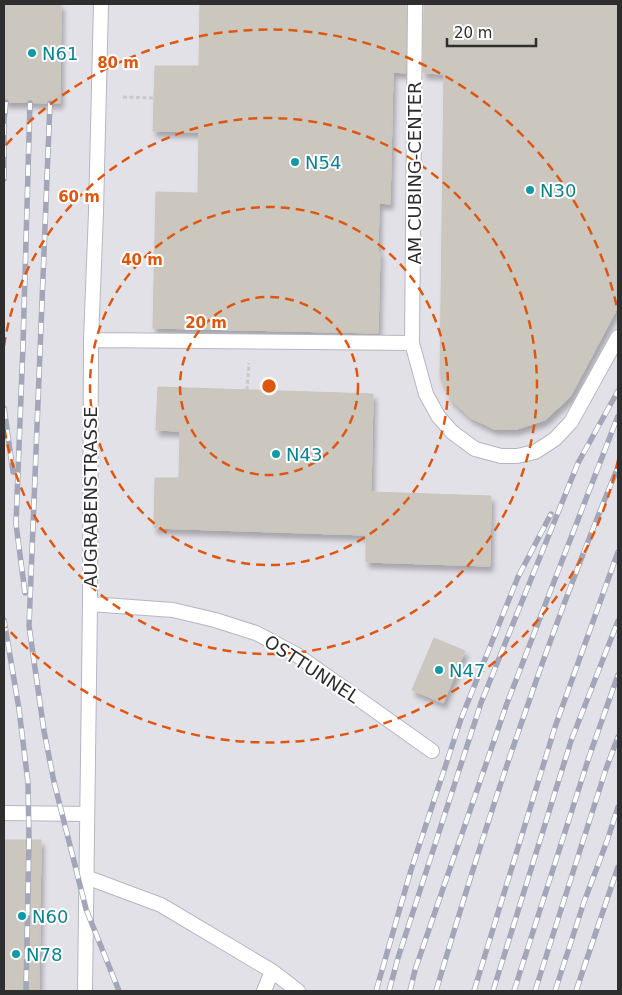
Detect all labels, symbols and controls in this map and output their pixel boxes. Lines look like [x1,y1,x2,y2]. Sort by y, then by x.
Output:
scale bar [447,15,536,47]
text: 20 m [454,24,492,42]
place label: N61 [42,43,78,64]
marker: N61 [26,47,38,59]
text: 80 m [97,54,139,72]
street label: AM CUBING-CENTER [404,81,425,265]
place label: N54 [305,152,341,173]
marker: N54 [289,156,301,168]
place label: N30 [540,180,576,201]
marker: N30 [524,184,536,196]
text: 60 m [58,188,100,206]
text: 40 m [121,251,163,269]
text: 20 m [185,314,227,332]
centre of rings [260,377,278,395]
street label: AUGRABENSTRASSE [80,406,101,588]
place label: N43 [286,444,322,465]
marker: N43 [270,448,282,460]
street label: OSTTUNNEL [261,631,363,707]
place label: N47 [449,660,485,681]
marker: N47 [433,664,445,676]
place label: N60 [32,906,68,927]
marker: N60 [16,910,28,922]
place label: N78 [26,944,62,965]
marker: N78 [10,948,22,960]

